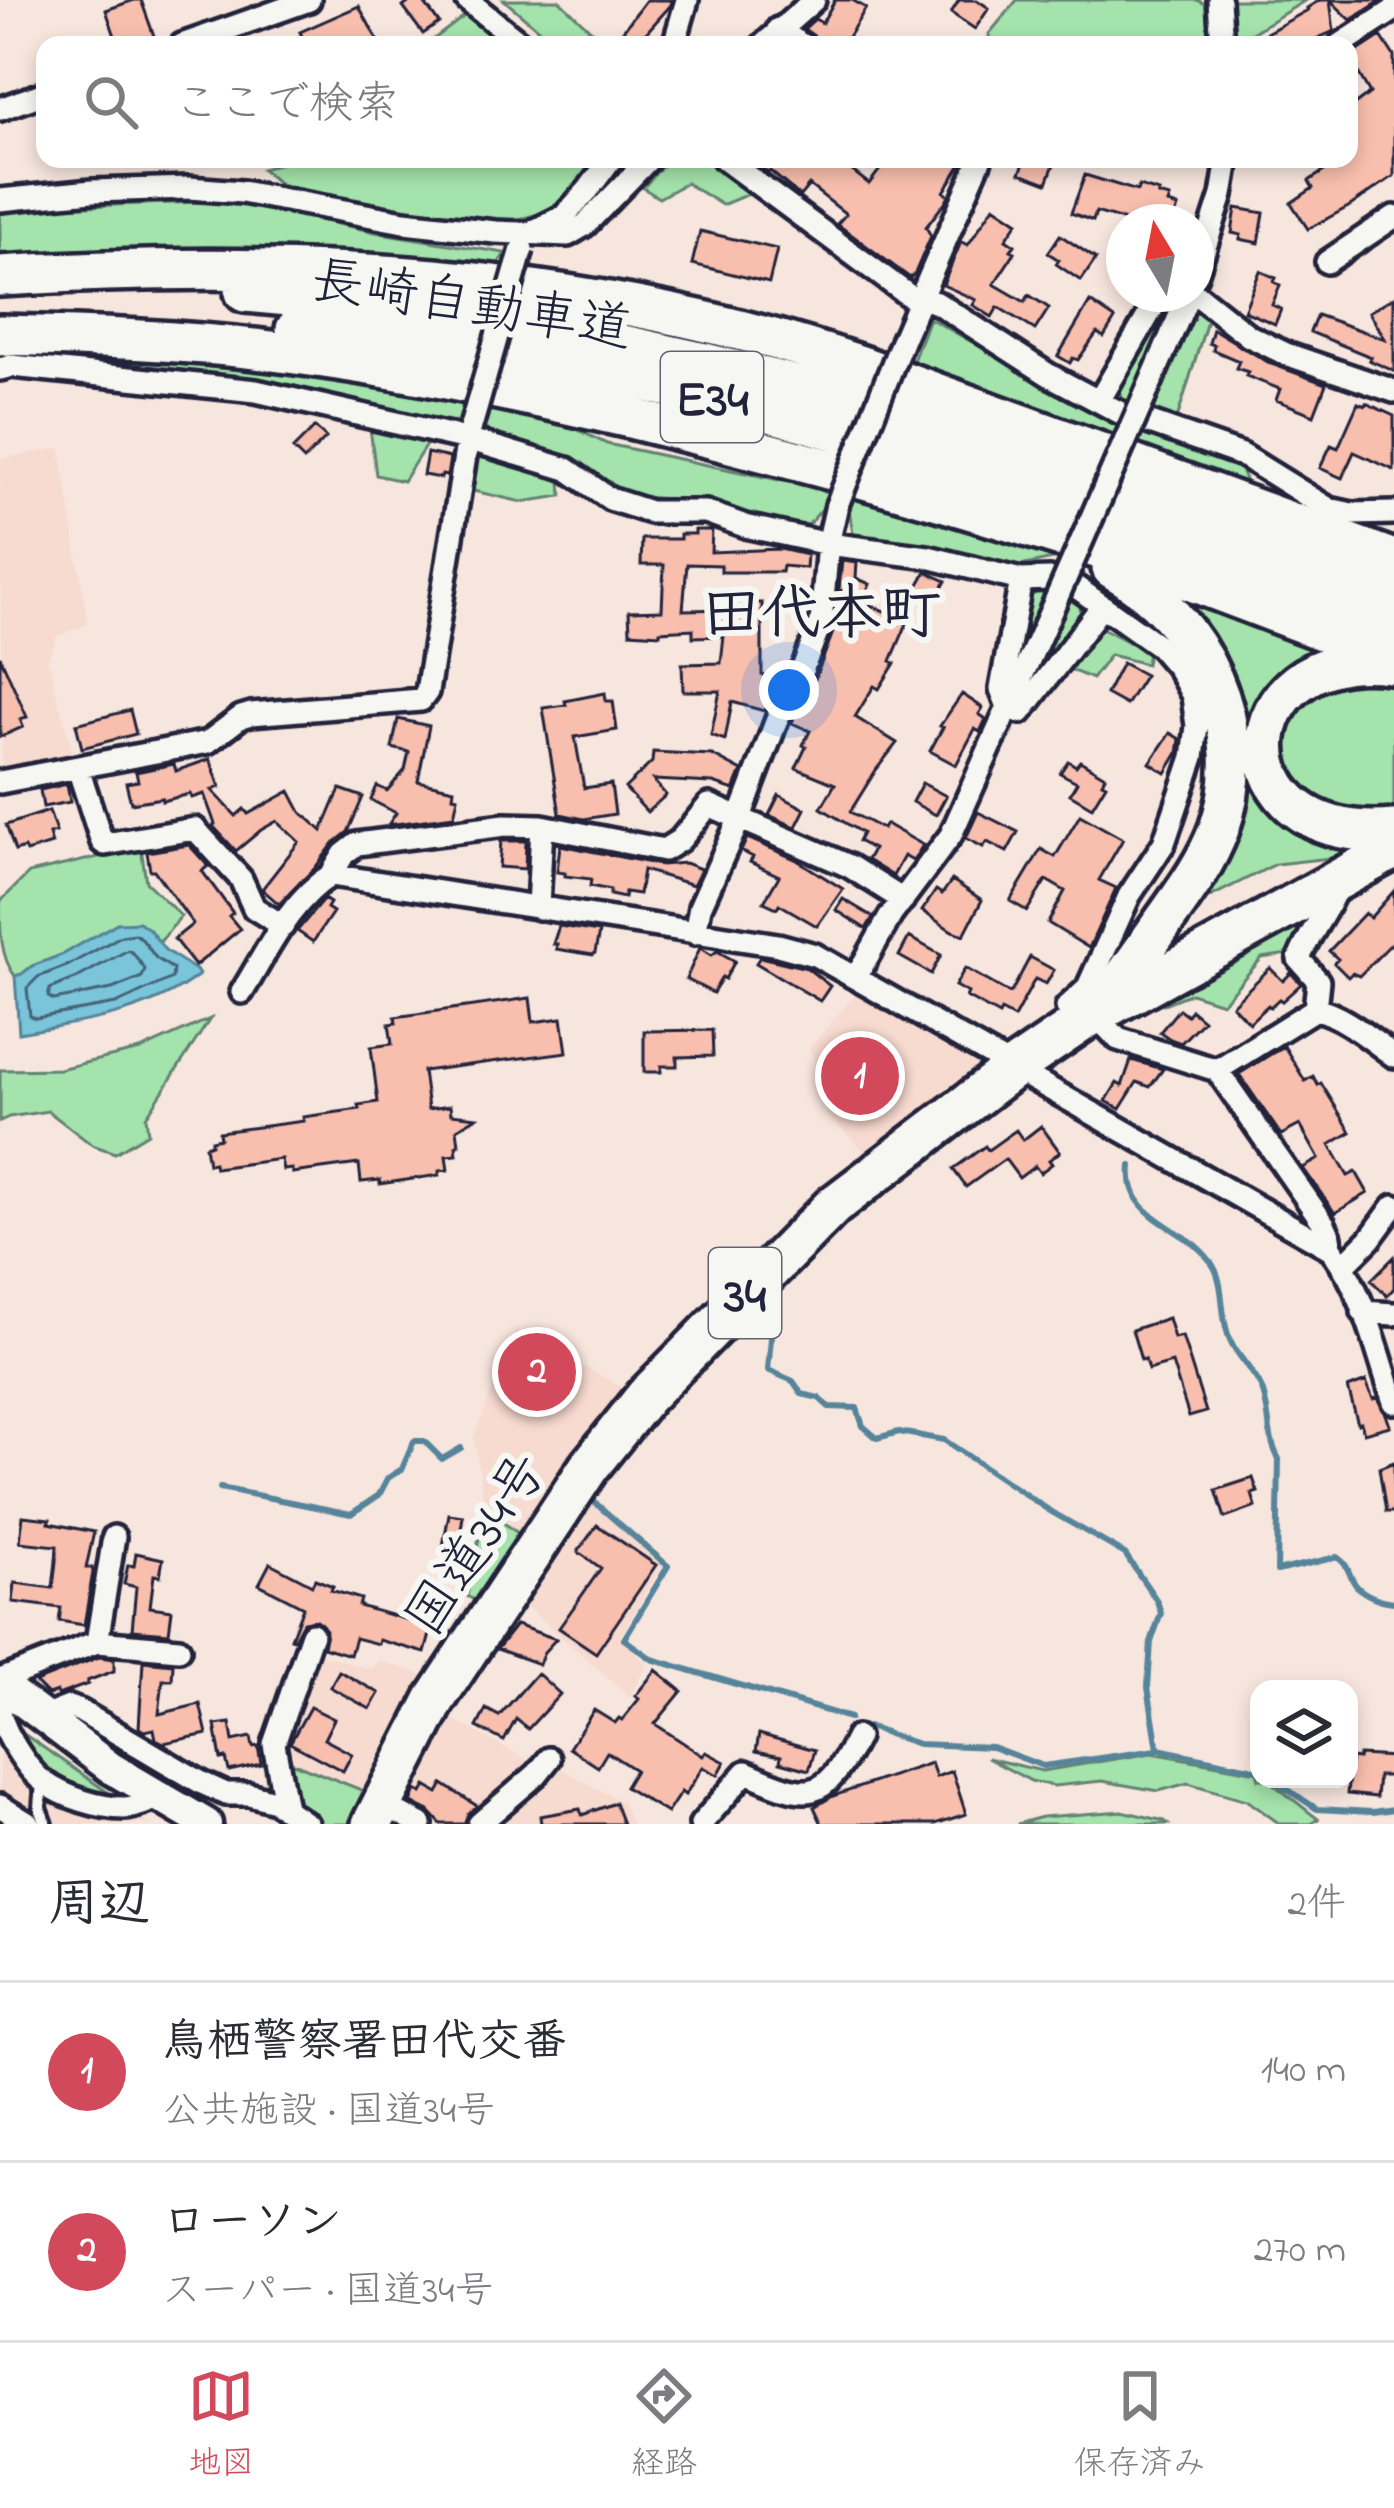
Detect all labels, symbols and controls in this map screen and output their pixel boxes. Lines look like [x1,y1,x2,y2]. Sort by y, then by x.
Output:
search box [36,36,1358,168]
icon: search [78,69,144,135]
text: ここで検索 [174,73,399,139]
north arrow [1106,204,1214,312]
street label: 長崎自動車道 [305,244,637,372]
road number: E34 [661,352,763,442]
district label: 田代本町 [701,574,941,661]
your location [759,660,819,720]
pin: 1 [821,1031,899,1121]
road number: 34 [709,1248,781,1338]
pin: 2 [498,1327,576,1417]
street label: 国道34号 [389,1439,569,1654]
map controls [1250,1680,1358,1788]
button: layers [1250,1680,1358,1788]
text: 周辺 [48,1869,150,1944]
text: 2件 [1288,1877,1346,1934]
text: 鳥栖警察署田代交番 [162,2011,567,2077]
text: 1 [81,2043,93,2100]
text: 140 m [1261,2043,1346,2100]
text: 公共施設 · 国道34号 [162,2084,495,2141]
text: ローソン [162,2191,342,2257]
text: 2 [77,2223,97,2280]
text: 270 m [1254,2223,1346,2280]
text: スーパー · 国道34号 [162,2264,493,2321]
tab: 地図 [188,2363,254,2489]
tab: 経路 [631,2363,697,2489]
tab: 保存済み [1074,2363,1206,2489]

